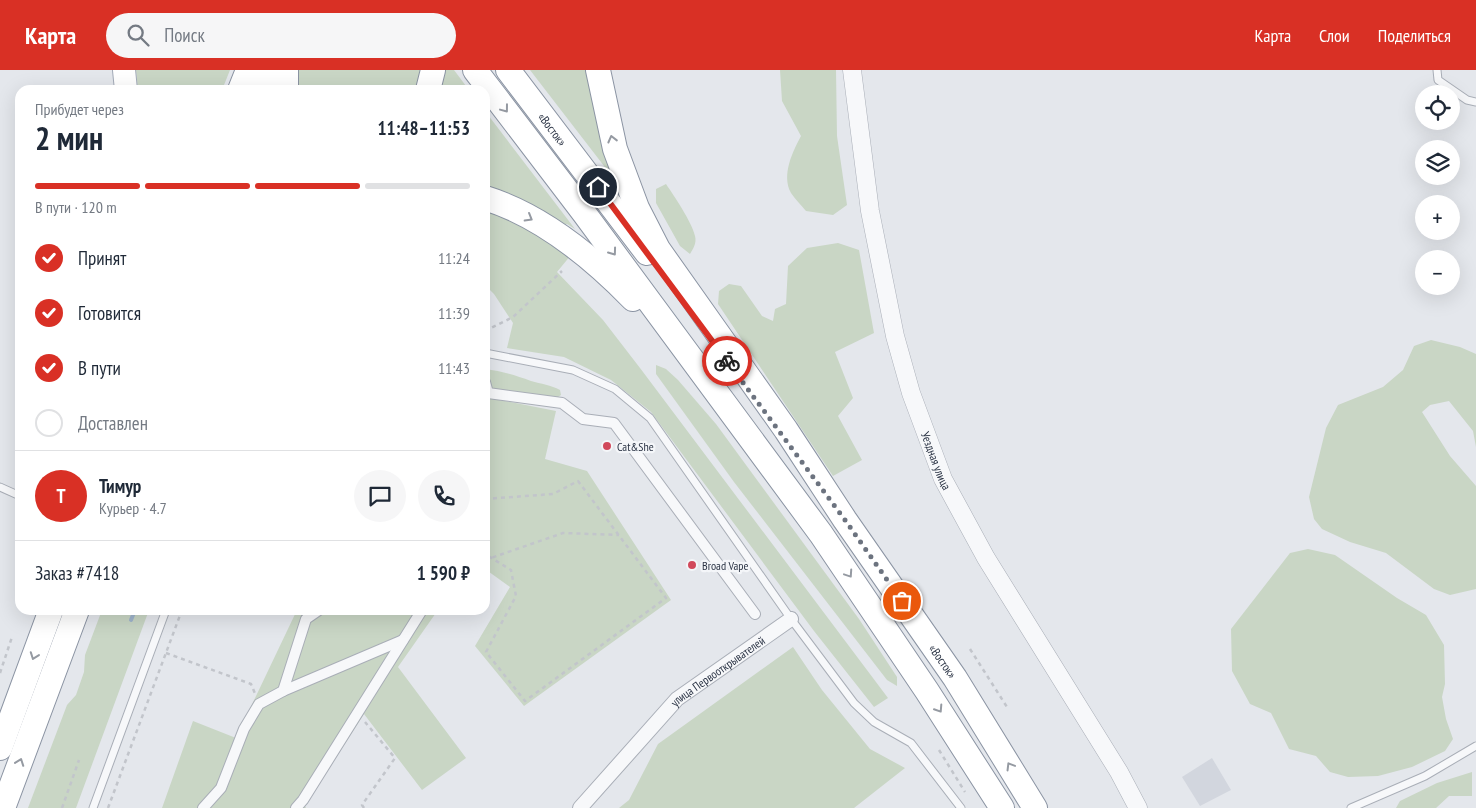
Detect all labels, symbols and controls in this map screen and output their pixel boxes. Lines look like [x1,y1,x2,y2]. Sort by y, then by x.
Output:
search box [106,13,456,58]
text: Карта [25,20,76,51]
icon: search [124,21,152,49]
text: Поиск [164,23,205,47]
text: Карта [1254,24,1291,47]
text: Слои [1319,24,1350,47]
text: Поделиться [1378,24,1451,47]
map controls [1415,85,1460,295]
button: locate [1415,85,1460,130]
text: Прибудет через [35,99,124,119]
one-way arrow [499,103,507,112]
street label: «Восток» [535,109,570,149]
text: 11:48–11:53 [377,116,470,140]
text: 2 мин [35,117,103,159]
one-way arrow [607,135,618,144]
button: layers [1415,140,1460,185]
pin [577,166,619,208]
icon: home [584,173,612,201]
button: + [1415,195,1460,240]
text: В пути · 120 m [35,197,117,217]
one-way arrow [524,212,533,222]
icon: check [35,244,63,272]
text: Принят [78,246,126,270]
one-way arrow [607,246,616,256]
text: 11:24 [438,248,470,268]
button: − [1415,250,1460,295]
icon: check [35,299,63,327]
text: Готовится [78,301,141,325]
text: 11:39 [438,303,470,323]
courier [702,336,752,386]
icon: bike [713,347,741,375]
icon: check [35,354,63,382]
text: В пути [78,356,121,380]
text: 11:43 [438,358,470,378]
text: Доставлен [78,411,148,435]
street label: Уездная улица [919,429,955,492]
place label: Cat&She [617,439,654,454]
marker: Cat&She [601,440,613,452]
button: chat [354,470,406,522]
button: phone [418,470,470,522]
text: Тимур [99,474,141,498]
text: Т [56,484,66,508]
text: Курьер · 4.7 [99,498,167,518]
place label: Broad Vape [702,558,748,573]
marker: Broad Vape [686,559,698,571]
text: Заказ #7418 [35,561,119,585]
text: 1 590 ₽ [417,561,470,585]
one-way arrow [843,569,852,578]
pin [881,580,923,622]
icon: bag [888,587,916,615]
street label: улица Первооткрывателей [667,632,767,709]
street label: «Восток» [926,641,960,681]
one-way arrow [30,651,40,660]
one-way arrow [933,704,942,713]
one-way arrow [14,758,24,767]
one-way arrow [1006,763,1016,772]

